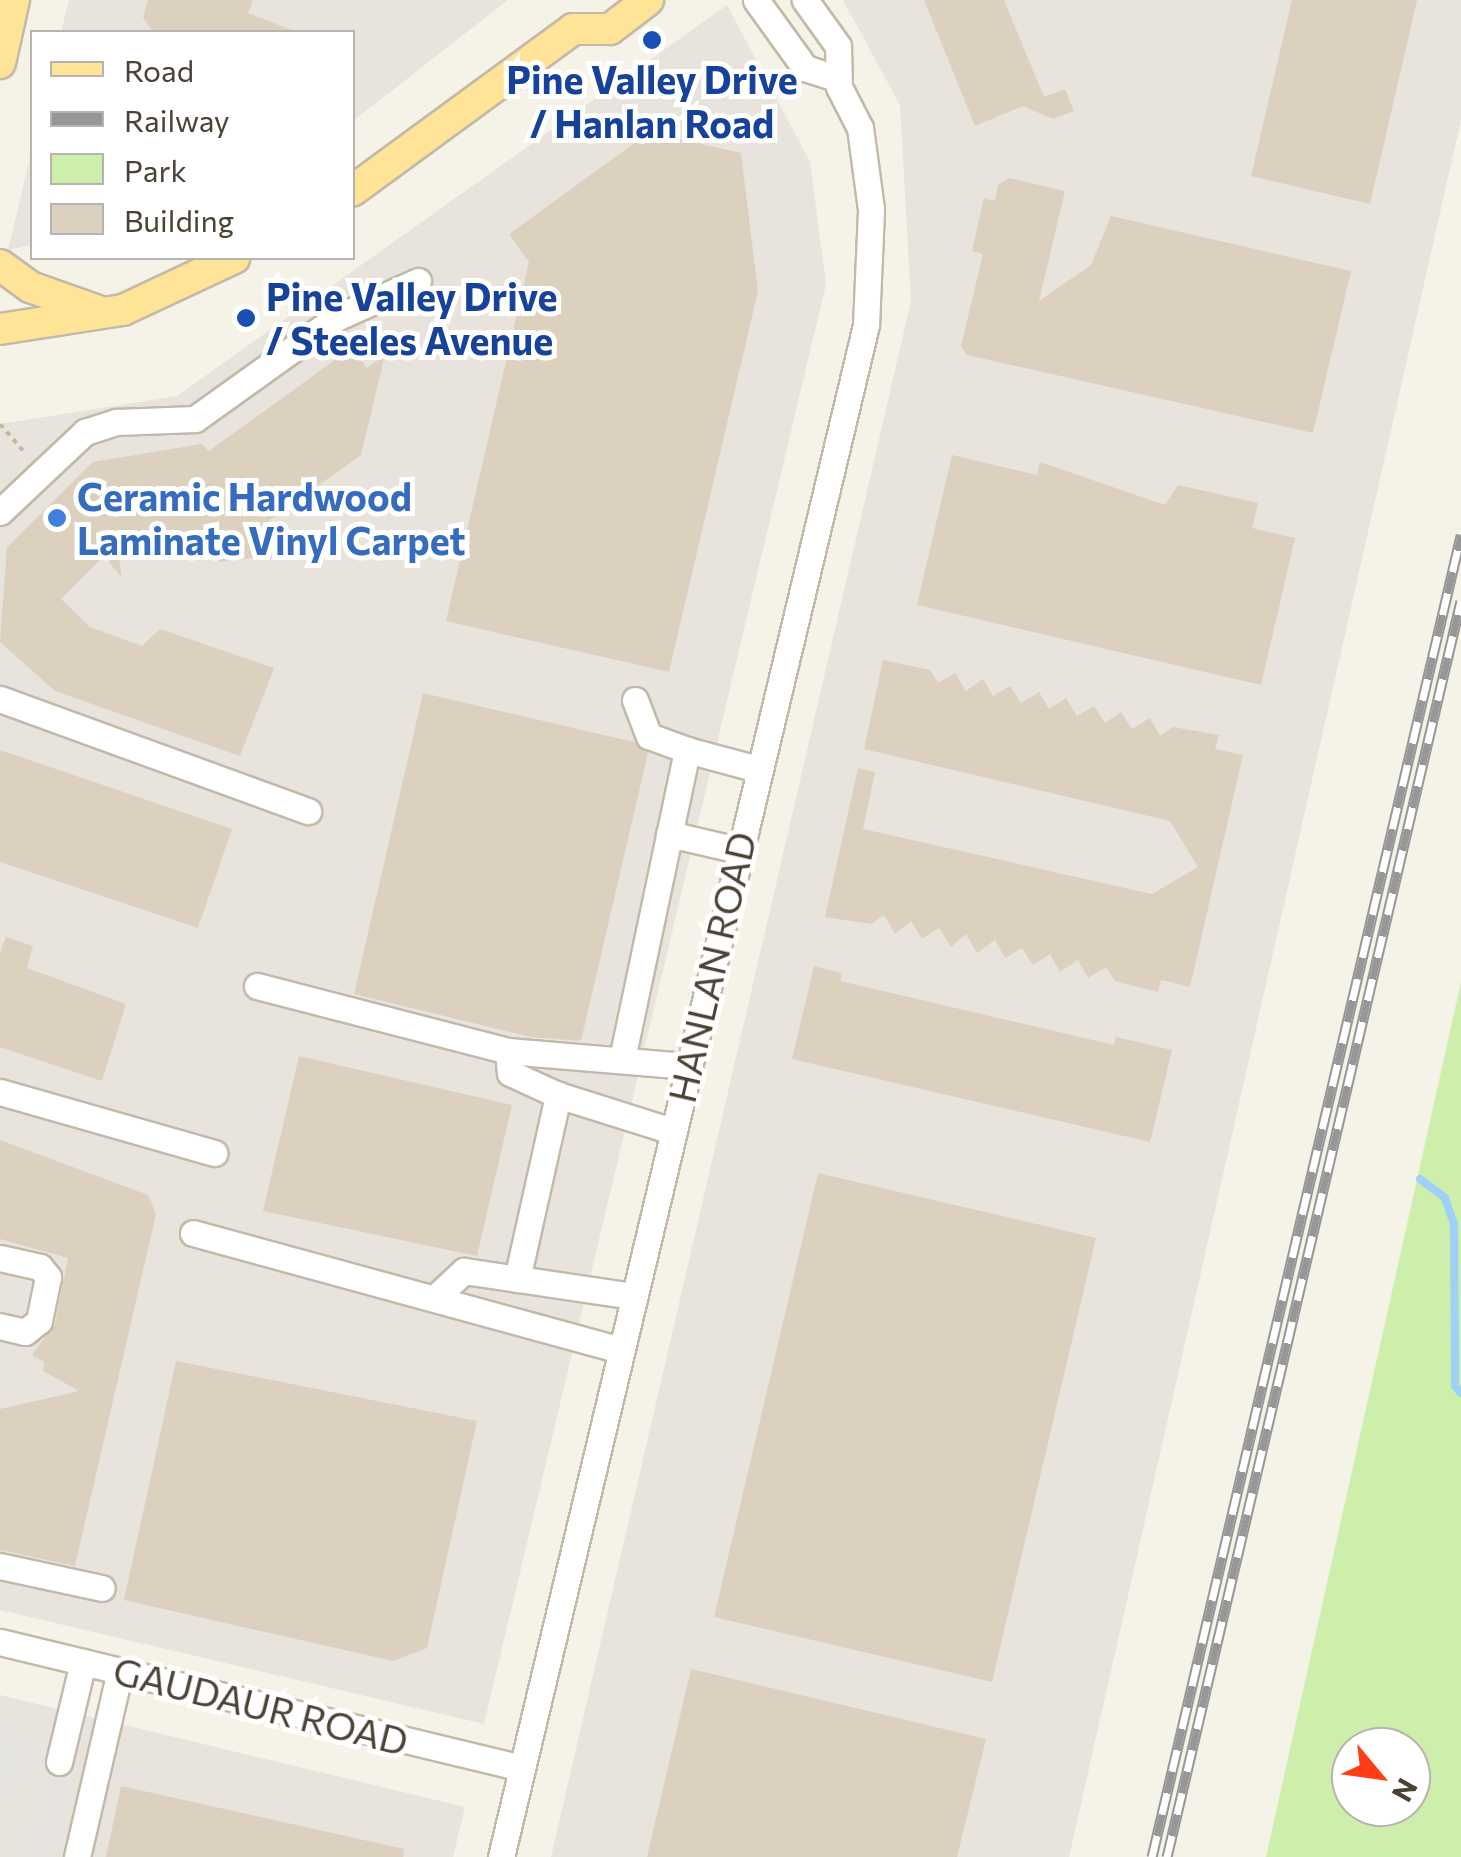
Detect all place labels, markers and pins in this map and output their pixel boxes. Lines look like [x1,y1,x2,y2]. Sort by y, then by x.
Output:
marker: Pine Valley Drive / Hanlan Road [641,29,663,51]
place label: Pine Valley Drive / Hanlan Road [506,56,798,146]
place label: Pine Valley Drive / Steeles Avenue [266,273,558,362]
marker: Pine Valley Drive / Steeles Avenue [235,307,257,329]
place label: Ceramic Hardwood Laminate Vinyl Carpet [77,473,466,562]
marker: Ceramic Hardwood Laminate Vinyl Carpet [46,507,68,529]

